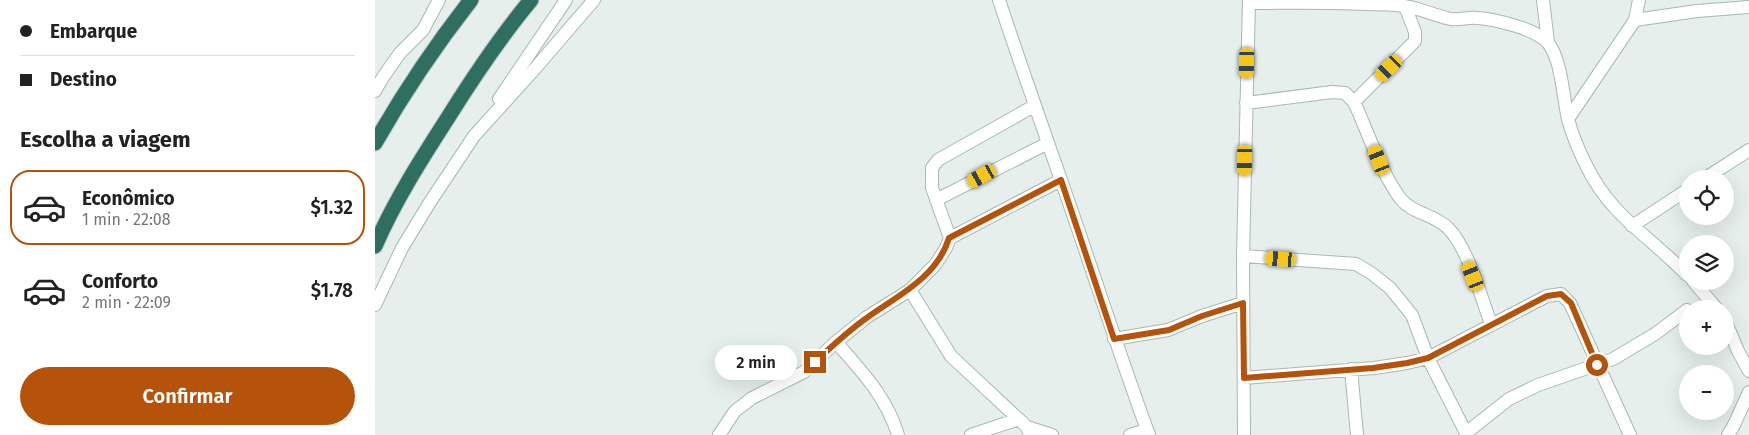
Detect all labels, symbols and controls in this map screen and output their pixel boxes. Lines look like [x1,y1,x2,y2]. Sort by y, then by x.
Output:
text: Embarque [50,20,137,43]
car [1239,48,1254,78]
car [1373,52,1405,84]
text: Destino [50,68,117,91]
text: Escolha a viagem [20,126,191,153]
car [1366,143,1391,177]
car [1237,145,1252,175]
car [965,162,998,190]
map controls [1679,170,1734,420]
button: locate [1679,170,1734,225]
icon: car [22,185,67,230]
text: Econômico [82,187,175,210]
text: $1.32 [310,196,353,219]
text: 1 min · 22:08 [82,210,171,229]
button: layers [1679,235,1734,290]
car [1265,250,1296,268]
car [1460,259,1485,293]
icon: car [22,268,67,313]
text: Conforto [82,270,158,293]
text: $1.78 [311,279,353,302]
text: 2 min · 22:09 [82,293,171,312]
button: + [1679,300,1734,355]
callout: 2 min [715,344,797,380]
route end [804,351,826,373]
text: 2 min [736,353,776,372]
route start [1586,354,1608,376]
button: − [1679,365,1734,420]
button: Confirmar [20,367,355,425]

